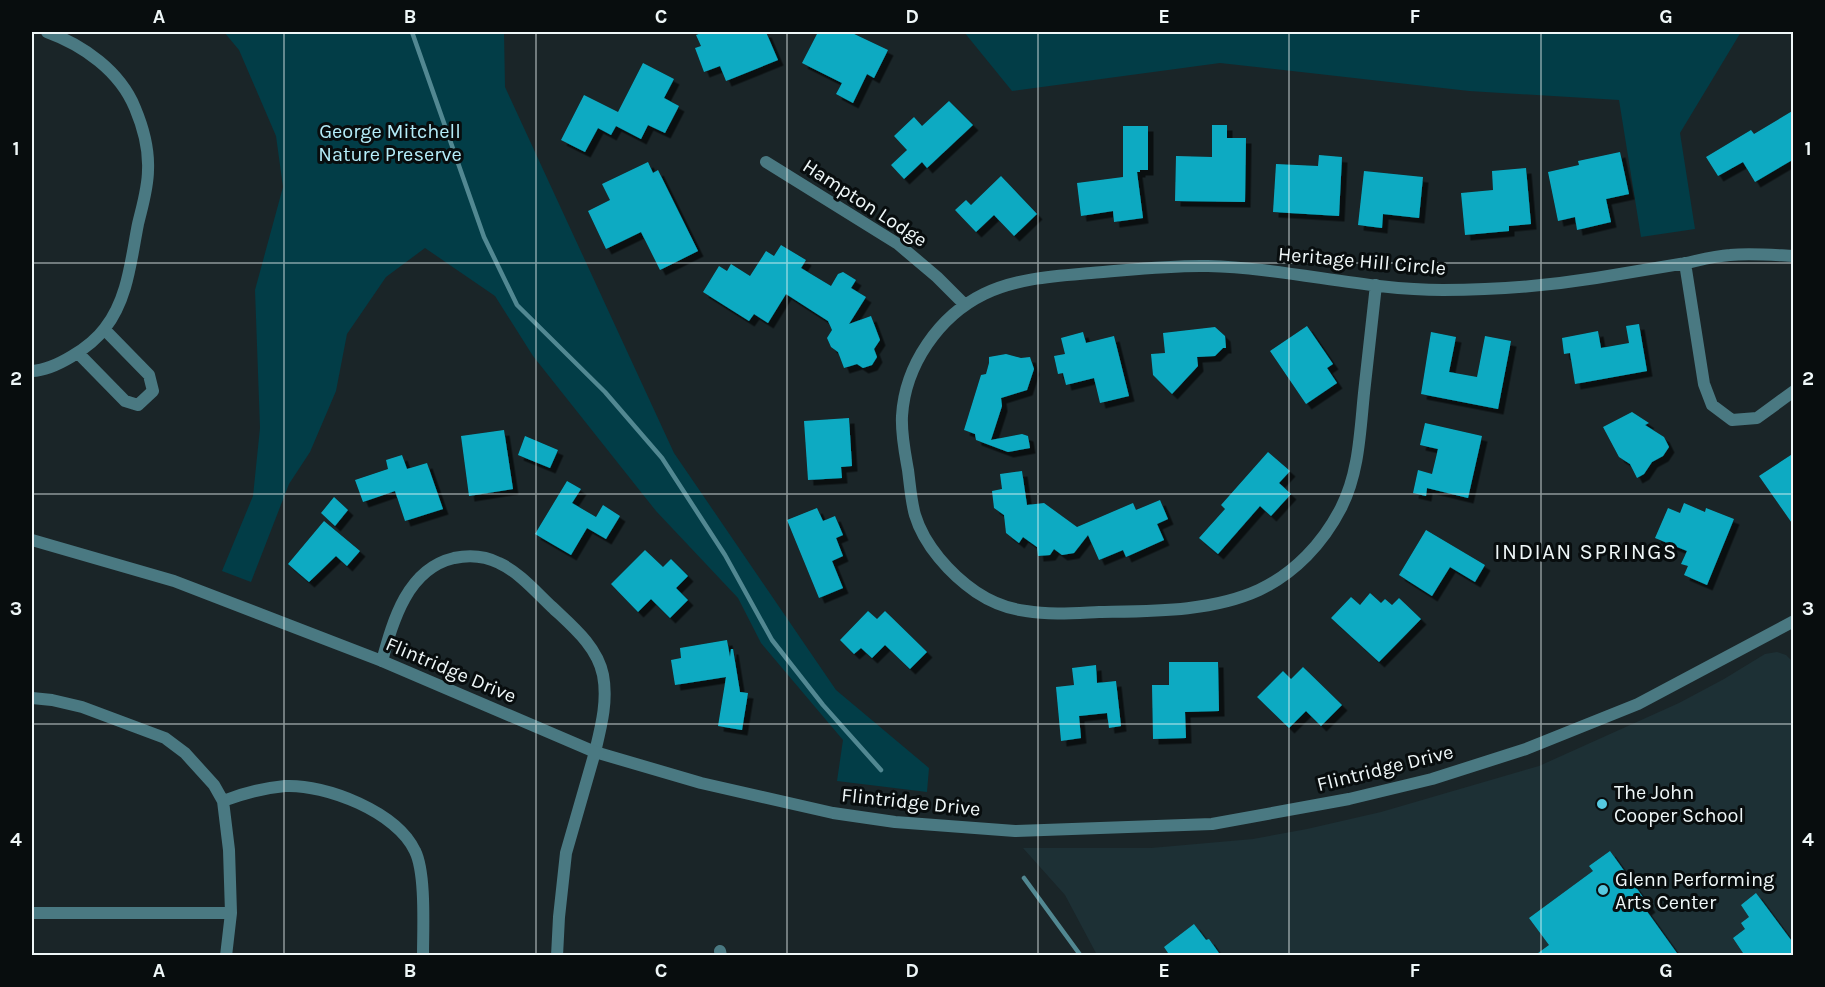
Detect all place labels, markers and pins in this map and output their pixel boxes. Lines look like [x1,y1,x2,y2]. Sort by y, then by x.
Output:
place label: The John Cooper School [1614,781,1744,827]
marker: The John Cooper School [1595,797,1609,811]
place label: Glenn Performing Arts Center [1615,868,1774,914]
marker: Glenn Performing Arts Center [1596,883,1610,897]

